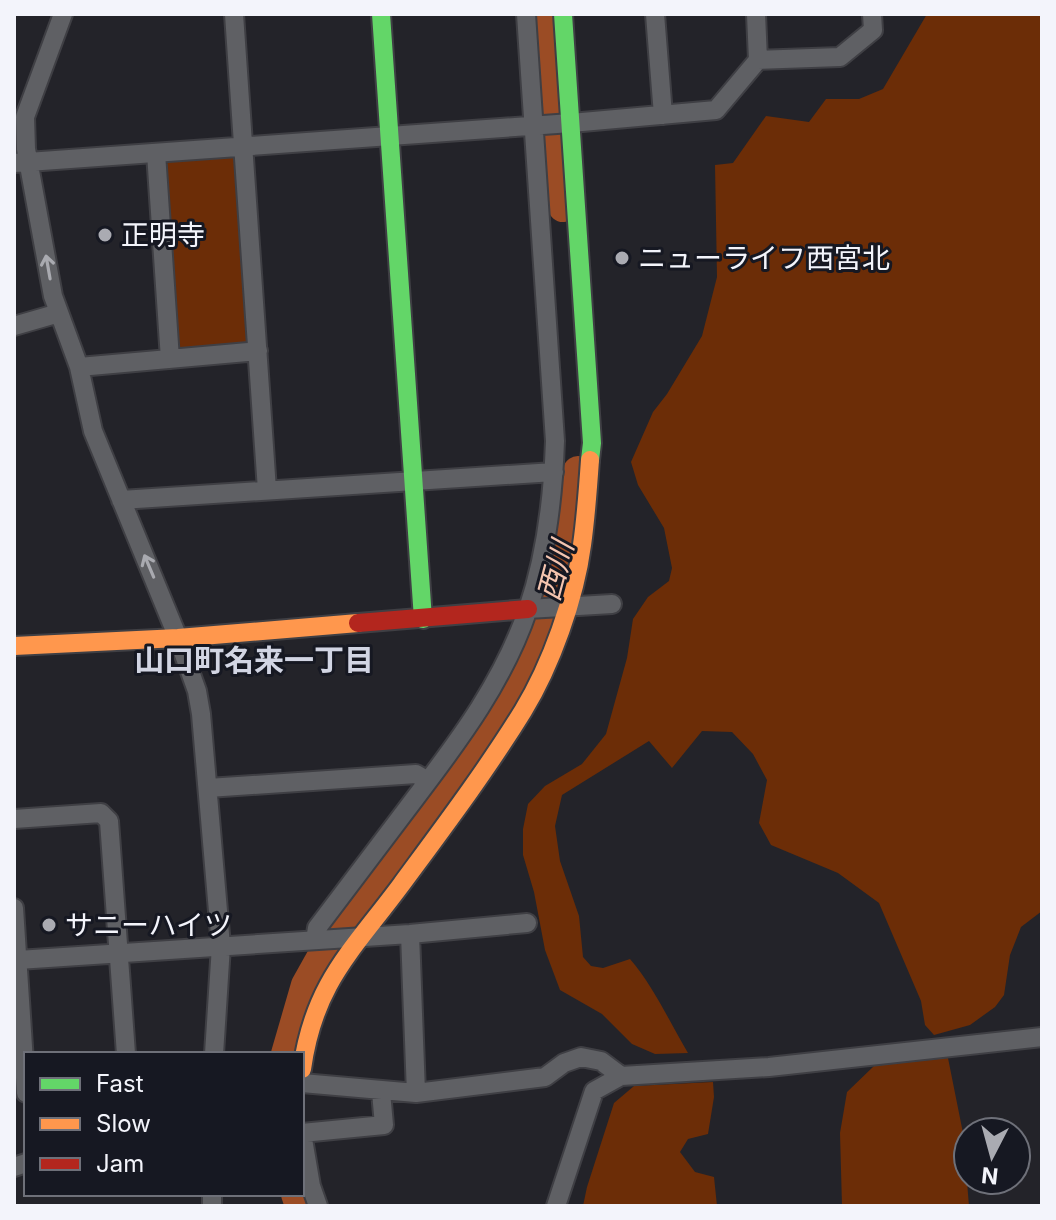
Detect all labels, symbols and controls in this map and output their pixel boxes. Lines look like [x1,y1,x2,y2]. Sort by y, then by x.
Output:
place label: 正明寺 [121,218,205,252]
marker: 正明寺 [96,226,114,244]
place label: ニューライフ西宮北 [638,241,890,275]
marker: ニューライフ西宮北 [613,249,631,267]
one-way arrow [39,255,54,281]
water label: 西川 [530,534,581,604]
one-way arrow [140,554,155,579]
district label: 山口町名来一丁目 [134,642,374,678]
place label: サニーハイツ [65,908,232,942]
marker: サニーハイツ [40,916,58,934]
legend [24,1052,304,1196]
text: Fast [96,1069,144,1098]
text: Slow [96,1109,151,1138]
north arrow [952,1116,1032,1196]
text: Jam [96,1149,144,1178]
text: N [980,1162,1000,1190]

